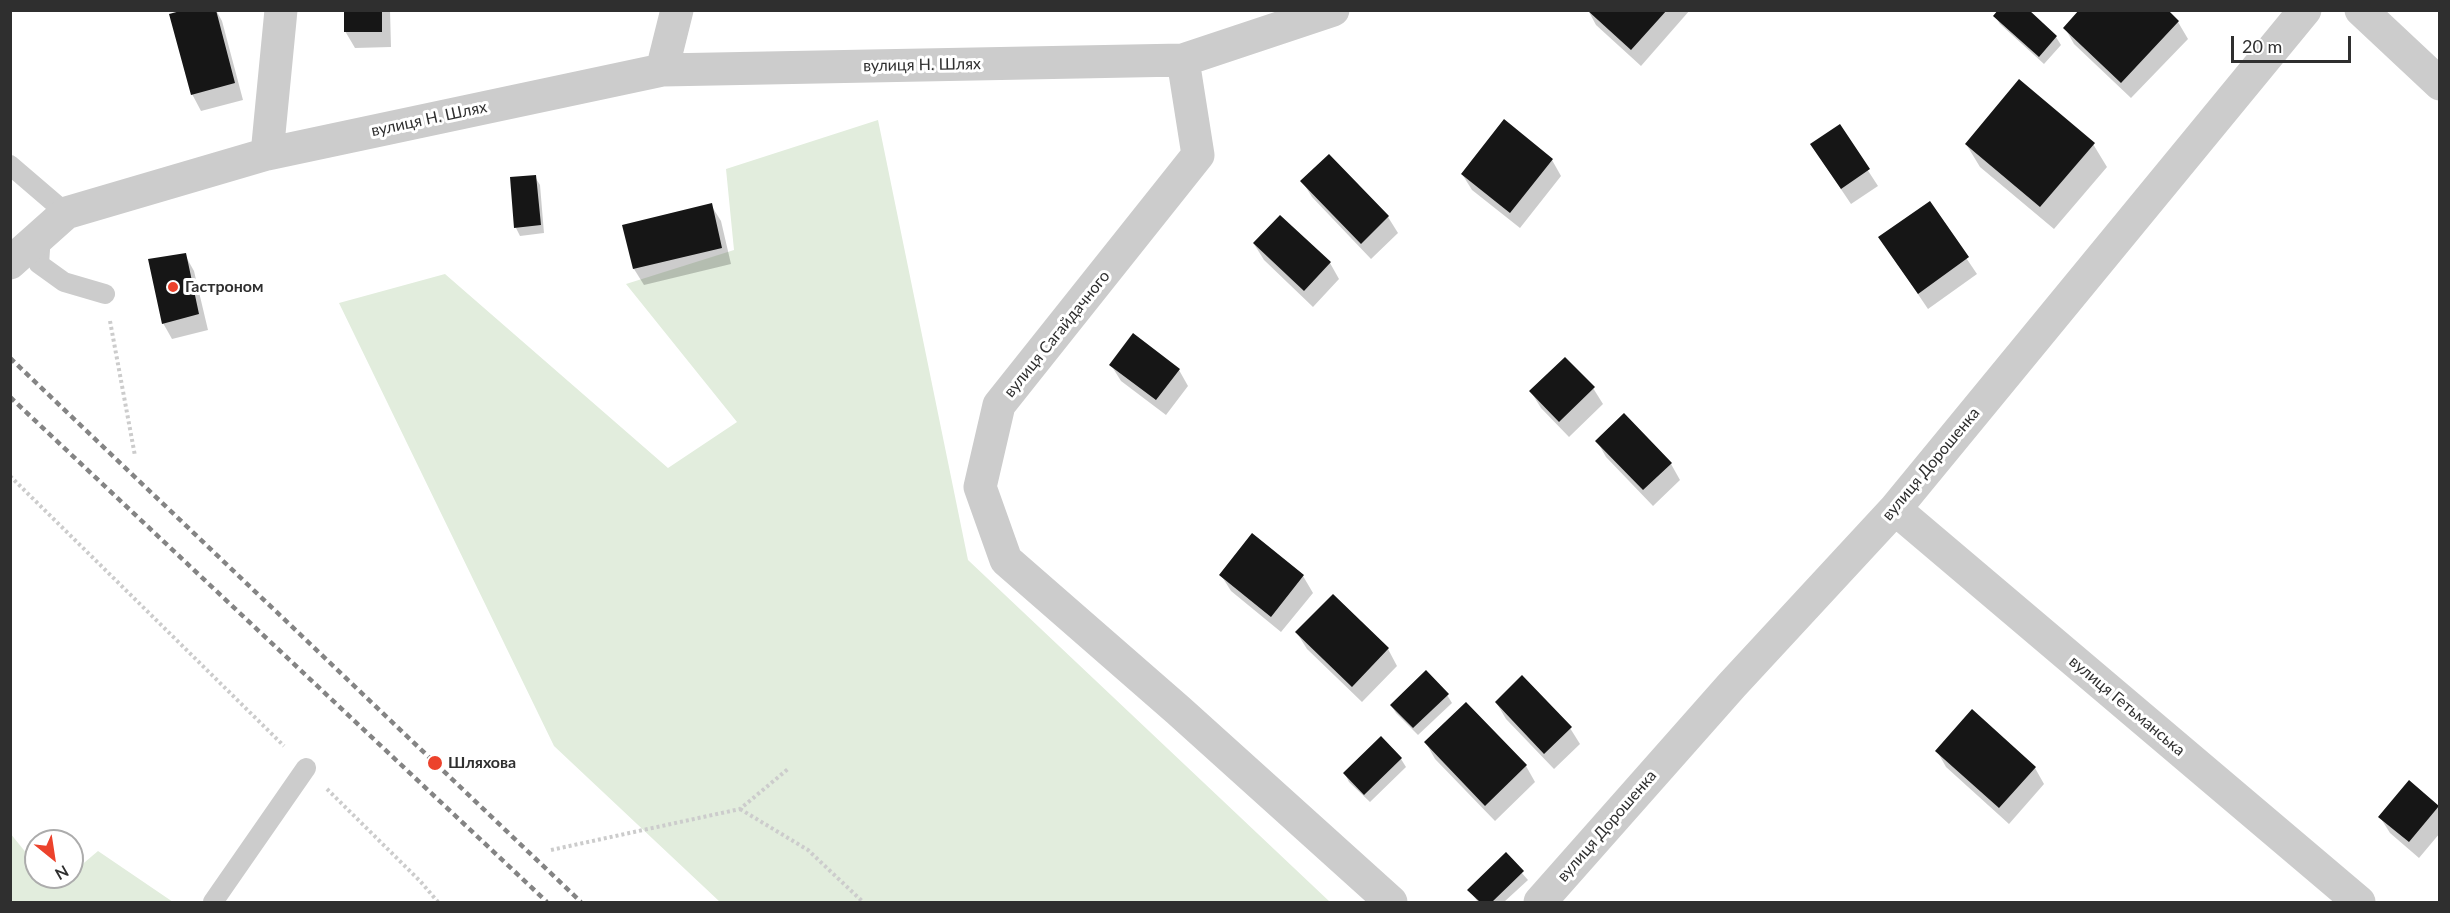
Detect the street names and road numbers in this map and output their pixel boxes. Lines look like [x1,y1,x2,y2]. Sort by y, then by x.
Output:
street label: вулиця Н. Шлях [863,54,981,76]
street label: вулиця Н. Шлях [369,97,489,141]
street label: вулиця Сагайдачного [1000,267,1114,401]
street label: вулиця Дорошенка [1878,404,1984,524]
street label: вулиця Гетьманська [2065,652,2189,760]
street label: вулиця Дорошенка [1553,766,1661,886]

